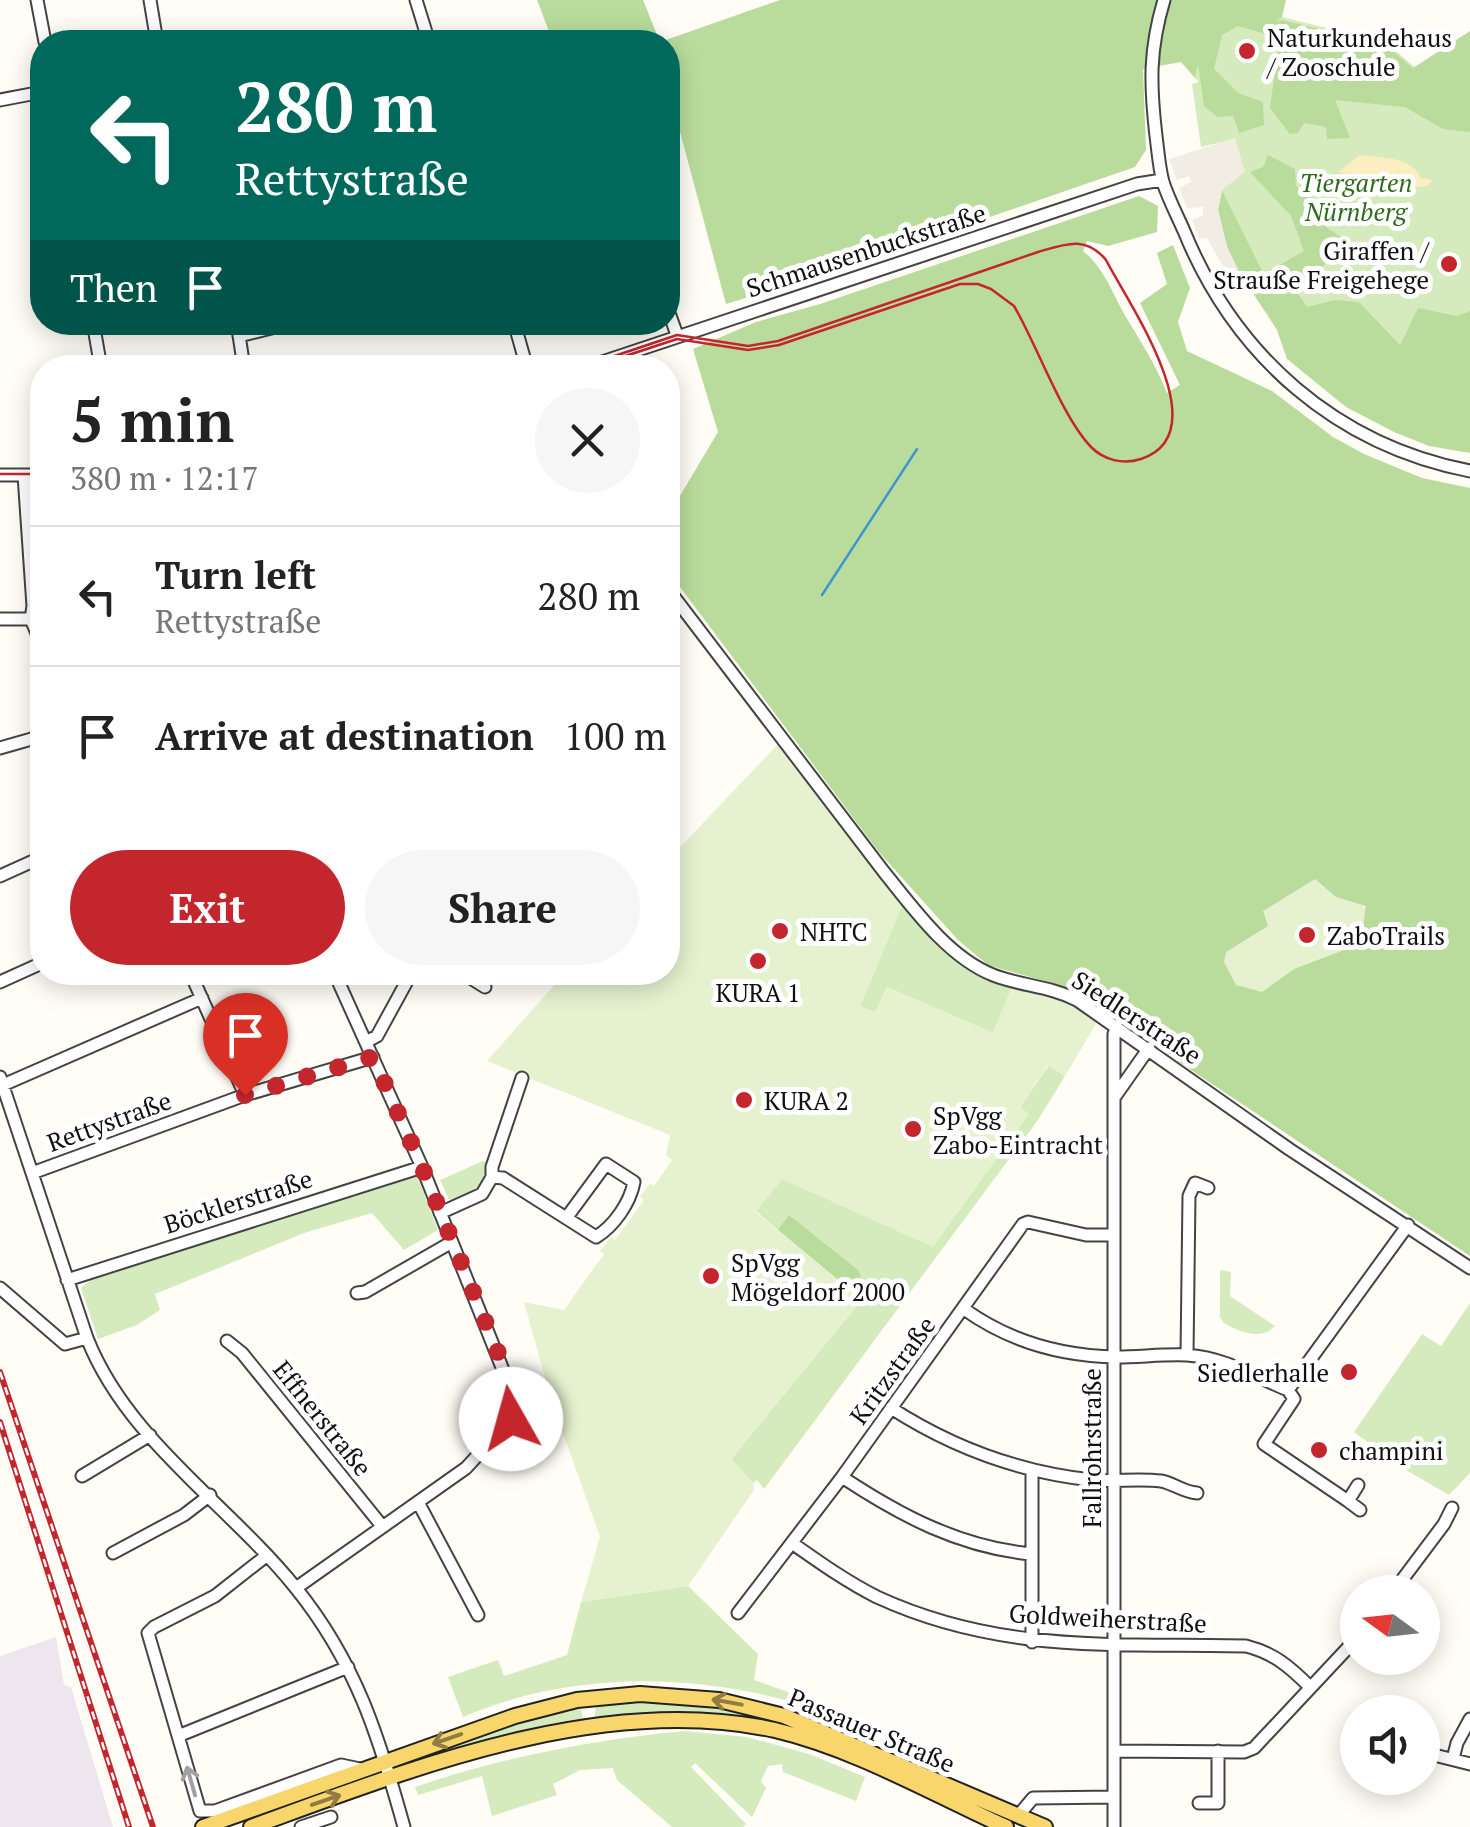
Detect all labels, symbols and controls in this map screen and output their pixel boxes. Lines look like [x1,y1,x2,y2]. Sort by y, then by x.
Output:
place label: Naturkundehaus / Zooschule [1266,21,1452,83]
marker: Naturkundehaus / Zooschule [1236,40,1258,62]
text: 280 m [235,59,437,152]
icon: left [70,70,200,200]
text: Rettystraße [235,148,469,208]
park label: Tiergarten Nürnberg [1300,166,1412,228]
street label: Schmausenbuckstraße [742,196,990,304]
place label: Giraffen / Strauße Freigehege [1213,234,1430,296]
marker: Giraffen / Strauße Freigehege [1438,253,1460,275]
icon: arrive [178,260,233,315]
text: Then [70,263,158,313]
text: 5 min [70,380,234,459]
button: close [535,388,640,493]
text: 380 m · 12:17 [70,457,258,499]
text: Turn left [155,550,316,600]
icon: left [70,569,125,624]
text: 280 m [537,571,640,621]
text: Rettystraße [155,600,321,642]
icon: arrive [70,709,125,764]
text: Arrive at destination [155,711,534,761]
text: 100 m [564,711,667,761]
button: Exit [70,850,345,965]
button: Share [365,850,640,965]
place label: NHTC [800,915,867,948]
place label: ZaboTrails [1327,919,1445,952]
marker: NHTC [769,920,791,942]
marker: ZaboTrails [1296,924,1318,946]
marker: KURA 1 [747,950,769,972]
street label: Siedlerstraße [1066,963,1208,1071]
place label: KURA 1 [716,976,800,1009]
pin [203,993,288,1096]
icon: arrive [218,1008,273,1063]
street label: Rettystraße [42,1083,176,1159]
place label: KURA 2 [764,1084,849,1117]
marker: KURA 2 [733,1089,755,1111]
place label: SpVgg Zabo-Eintracht [933,1099,1103,1161]
marker: SpVgg Zabo-Eintracht [902,1118,924,1140]
street label: Böcklerstraße [160,1161,316,1241]
place label: SpVgg Mögeldorf 2000 [731,1246,905,1308]
marker: SpVgg Mögeldorf 2000 [700,1265,722,1287]
street label: Kritzstraße [842,1310,942,1430]
street label: Effnerstraße [266,1353,380,1483]
place label: Siedlerhalle [1197,1356,1329,1389]
marker: Siedlerhalle [1338,1361,1360,1383]
position arrow [459,1367,563,1471]
street label: Fallrohrstraße [1075,1368,1108,1528]
place label: champini [1339,1434,1444,1467]
marker: champini [1308,1439,1330,1461]
north arrow [1340,1575,1440,1675]
map controls [1340,1575,1440,1795]
street label: Goldweiherstraße [1008,1596,1208,1640]
street label: Passauer Straße [784,1680,960,1780]
one-way arrow [711,1692,743,1711]
button: sound [1340,1695,1440,1795]
one-way arrow [432,1731,463,1749]
one-way arrow [181,1766,199,1797]
one-way arrow [310,1790,342,1808]

